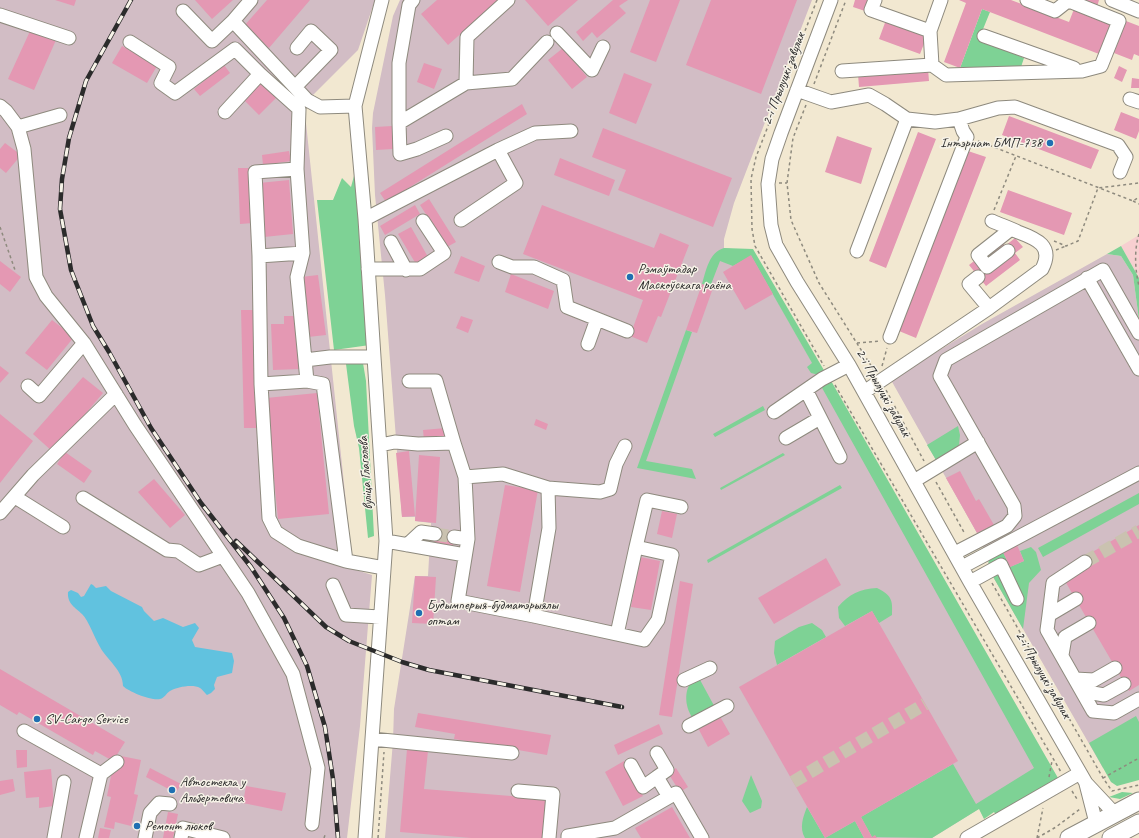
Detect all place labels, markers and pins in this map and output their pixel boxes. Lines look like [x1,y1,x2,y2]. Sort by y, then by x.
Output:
place label: Інтэрнат БМП-738 [940,135,1042,151]
marker: Інтэрнат БМП-738 [1045,138,1055,148]
place label: Рэмаўтадар Маскоўскага раёна [638,261,731,294]
marker: Рэмаўтадар Маскоўскага раёна [625,272,635,282]
place label: Будымперыя-будматэрыялы оптам [427,597,558,630]
marker: Будымперыя-будматэрыялы оптам [414,608,424,618]
place label: SV-Cargo Service [45,711,128,727]
marker: SV-Cargo Service [32,714,42,724]
place label: Автостекла у Альбертовича [180,774,245,806]
marker: Автостекла у Альбертовича [167,785,177,795]
place label: Ремонт люков [145,818,211,834]
marker: Ремонт люков [132,821,142,831]

